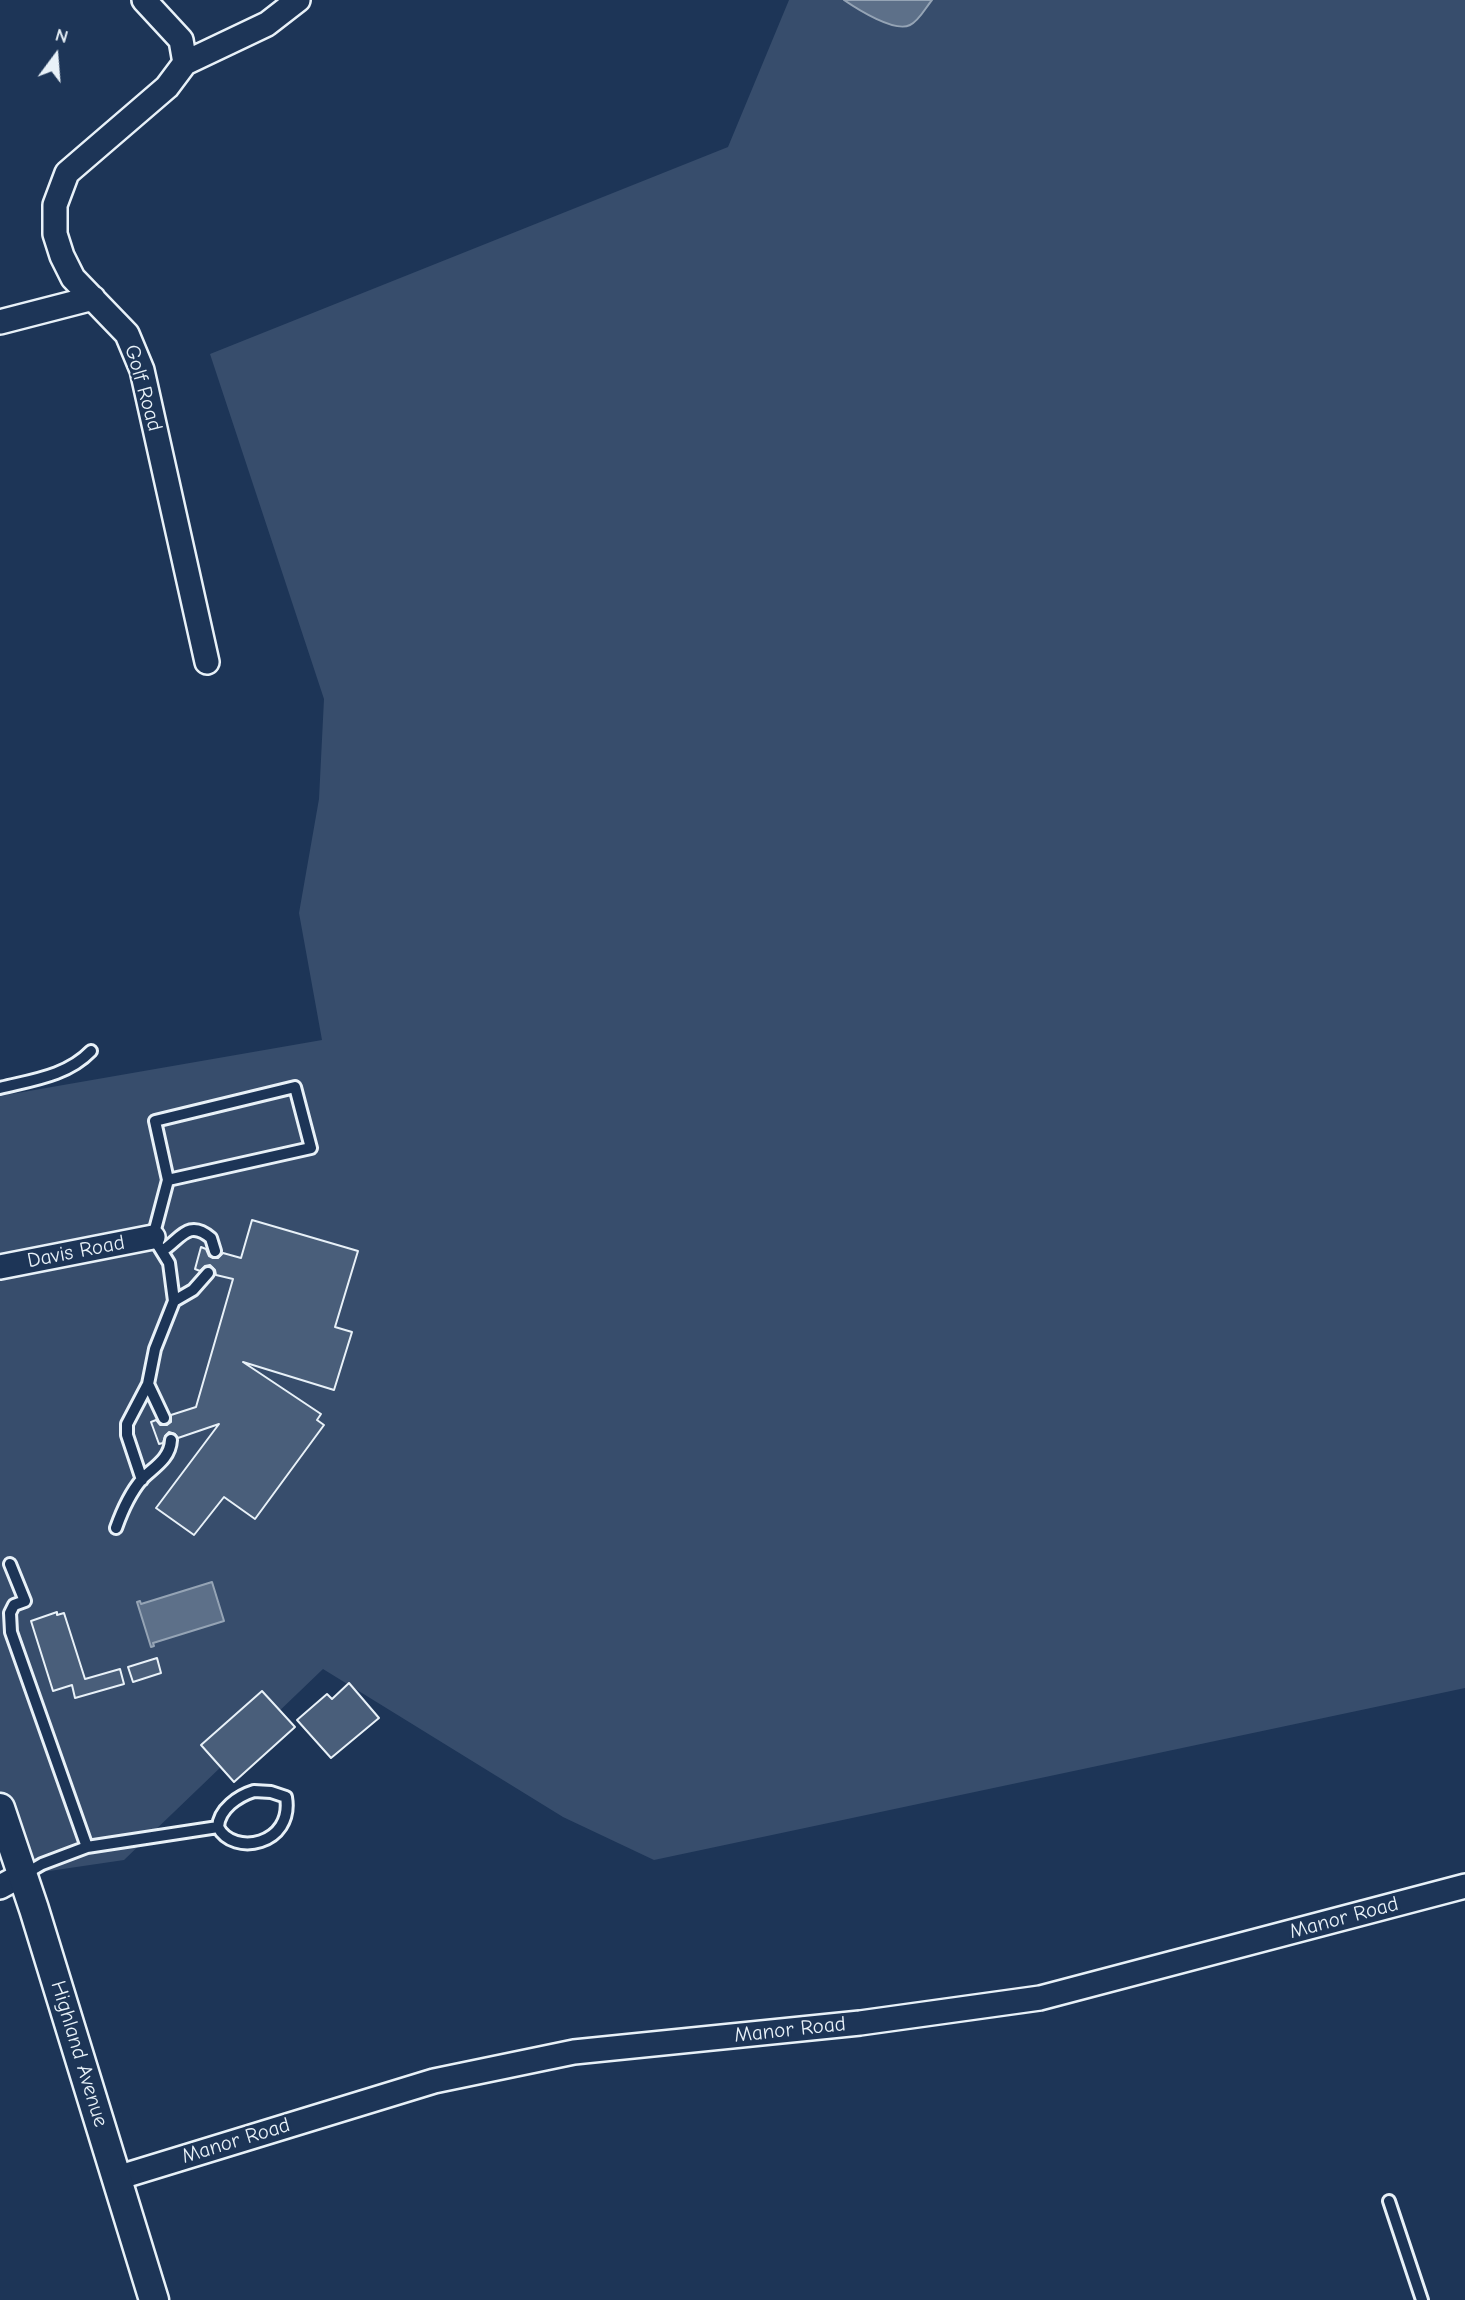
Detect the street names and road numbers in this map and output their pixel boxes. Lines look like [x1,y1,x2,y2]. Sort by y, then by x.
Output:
street label: Golf Road [119,342,167,434]
street label: Davis Road [25,1230,127,1274]
street label: Manor Road [1287,1891,1401,1945]
street label: Highland Avenue [45,1978,113,2130]
street label: Manor Road [733,2012,847,2048]
street label: Manor Road [179,2113,293,2169]

